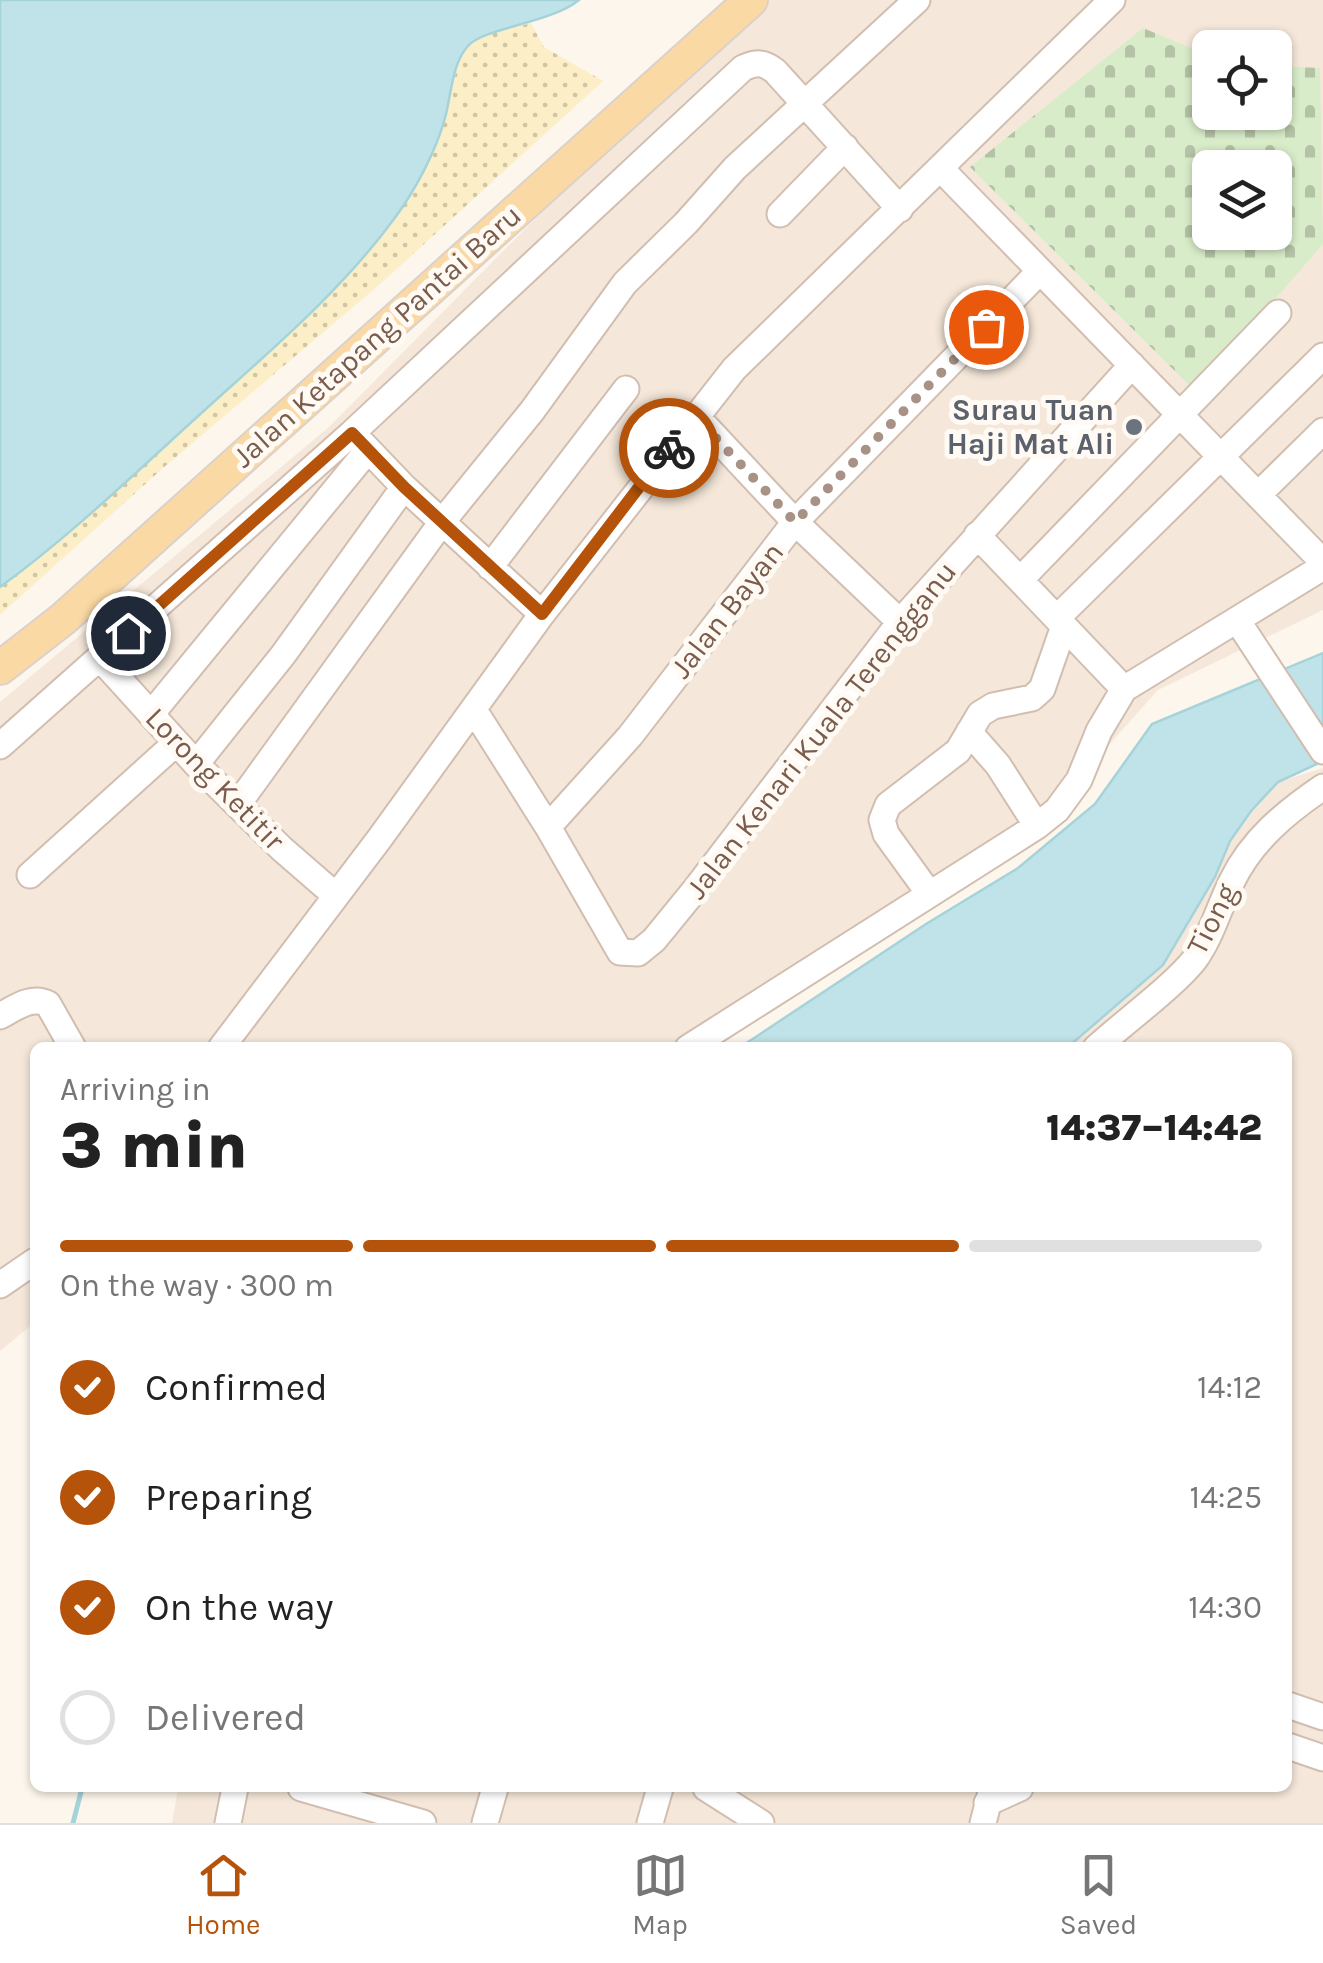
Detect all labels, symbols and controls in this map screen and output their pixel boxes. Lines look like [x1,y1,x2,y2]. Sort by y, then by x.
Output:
map controls [1192,30,1292,250]
button: locate [1192,30,1292,130]
button: layers [1192,150,1292,250]
street label: Jalan Ketapang Pantai Baru [225,197,529,475]
pin [944,285,1029,370]
icon: bag [959,300,1014,355]
place label: Surau Tuan Haji Mat Ali [947,392,1114,462]
courier [619,398,719,498]
marker: Surau Tuan Haji Mat Ali [1123,416,1145,438]
icon: bike [642,421,697,476]
street label: Jalan Bayan [663,535,791,685]
street label: Jalan Kenari Kuala Terengganu [678,554,964,906]
pin [86,591,171,676]
icon: home [101,606,156,661]
street label: Lorong Ketitir [138,700,292,858]
street label: Tiong [1179,877,1245,961]
text: Arriving in [60,1071,211,1108]
text: 14:37–14:42 [1046,1105,1262,1150]
text: 3 min [60,1107,248,1183]
text: On the way · 300 m [60,1267,334,1304]
icon: check [60,1360,115,1415]
text: Confirmed [145,1365,328,1410]
text: 14:12 [1197,1369,1262,1406]
icon: check [60,1470,115,1525]
text: Preparing [145,1475,312,1520]
text: 14:25 [1190,1479,1262,1516]
icon: check [60,1580,115,1635]
text: On the way [145,1585,333,1630]
text: 14:30 [1188,1589,1262,1626]
text: Delivered [145,1695,306,1740]
tab: Home [186,1848,261,1941]
tab: Map [632,1848,688,1941]
tab: Saved [1060,1848,1137,1941]

